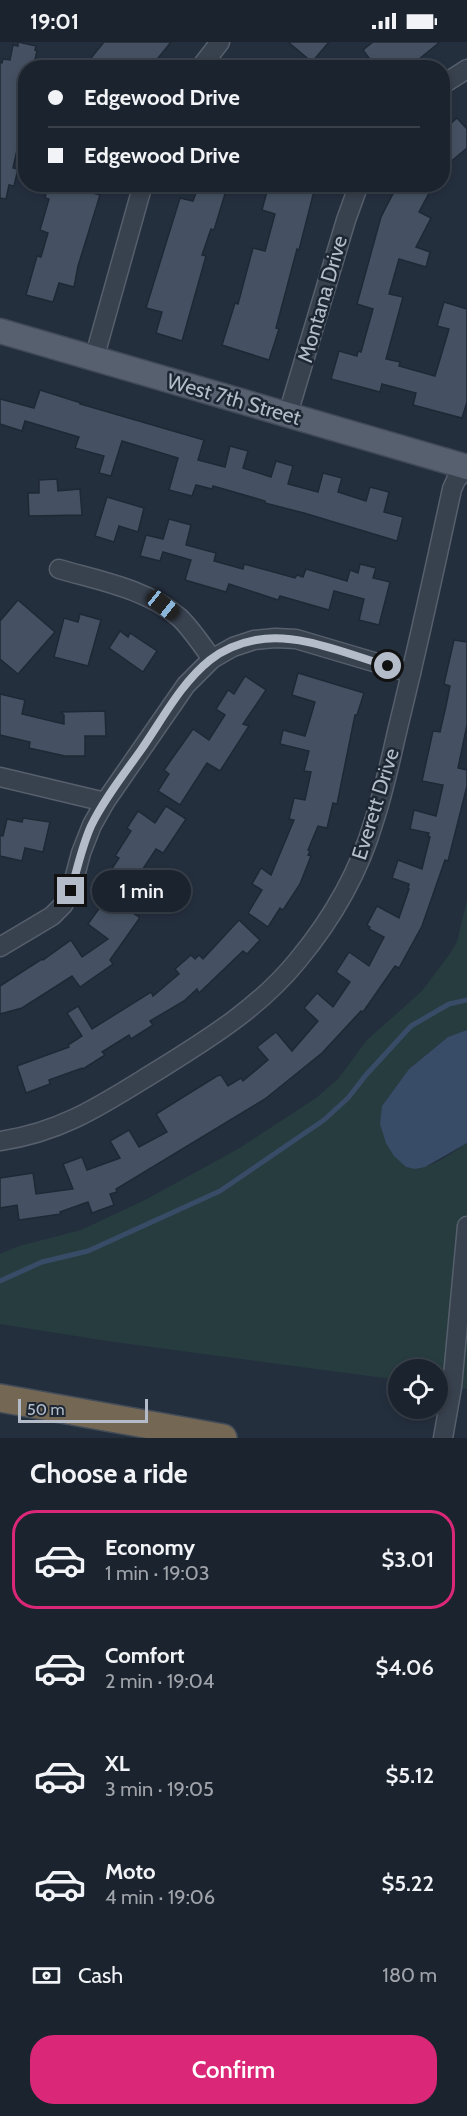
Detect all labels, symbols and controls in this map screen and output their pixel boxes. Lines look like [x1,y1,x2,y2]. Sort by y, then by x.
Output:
text: 19:01 [30,8,79,35]
text: Edgewood Drive [84,84,240,111]
text: Edgewood Drive [84,142,240,169]
street label: Montana Drive [292,232,352,365]
street label: West 7th Street [164,368,304,430]
car [143,587,183,623]
route start [374,652,401,679]
street label: Everett Drive [346,745,404,863]
callout: 1 min [92,870,191,912]
route end [57,877,84,904]
text: 1 min [119,879,164,903]
map controls [388,1359,448,1419]
button: locate [388,1359,448,1419]
scale bar [18,1396,148,1424]
text: 50 m [27,1400,64,1419]
text: Choose a ride [30,1457,188,1490]
icon: car [33,1533,87,1587]
text: Economy [105,1534,195,1561]
text: $3.01 [382,1546,434,1573]
text: 1 min · 19:03 [105,1561,210,1585]
icon: car [33,1641,87,1695]
text: Comfort [105,1642,184,1669]
text: $4.06 [376,1654,434,1681]
text: 2 min · 19:04 [105,1669,214,1693]
icon: car [33,1749,87,1803]
text: XL [105,1750,130,1777]
text: $5.12 [386,1762,434,1789]
text: 3 min · 19:05 [105,1777,214,1801]
icon: car [33,1857,87,1911]
text: Moto [105,1858,156,1885]
text: $5.22 [381,1870,434,1897]
text: 4 min · 19:06 [105,1885,215,1909]
icon: cash [30,1959,63,1992]
text: Cash [78,1962,123,1989]
text: 180 m [382,1963,437,1987]
button: Confirm [30,2035,437,2104]

